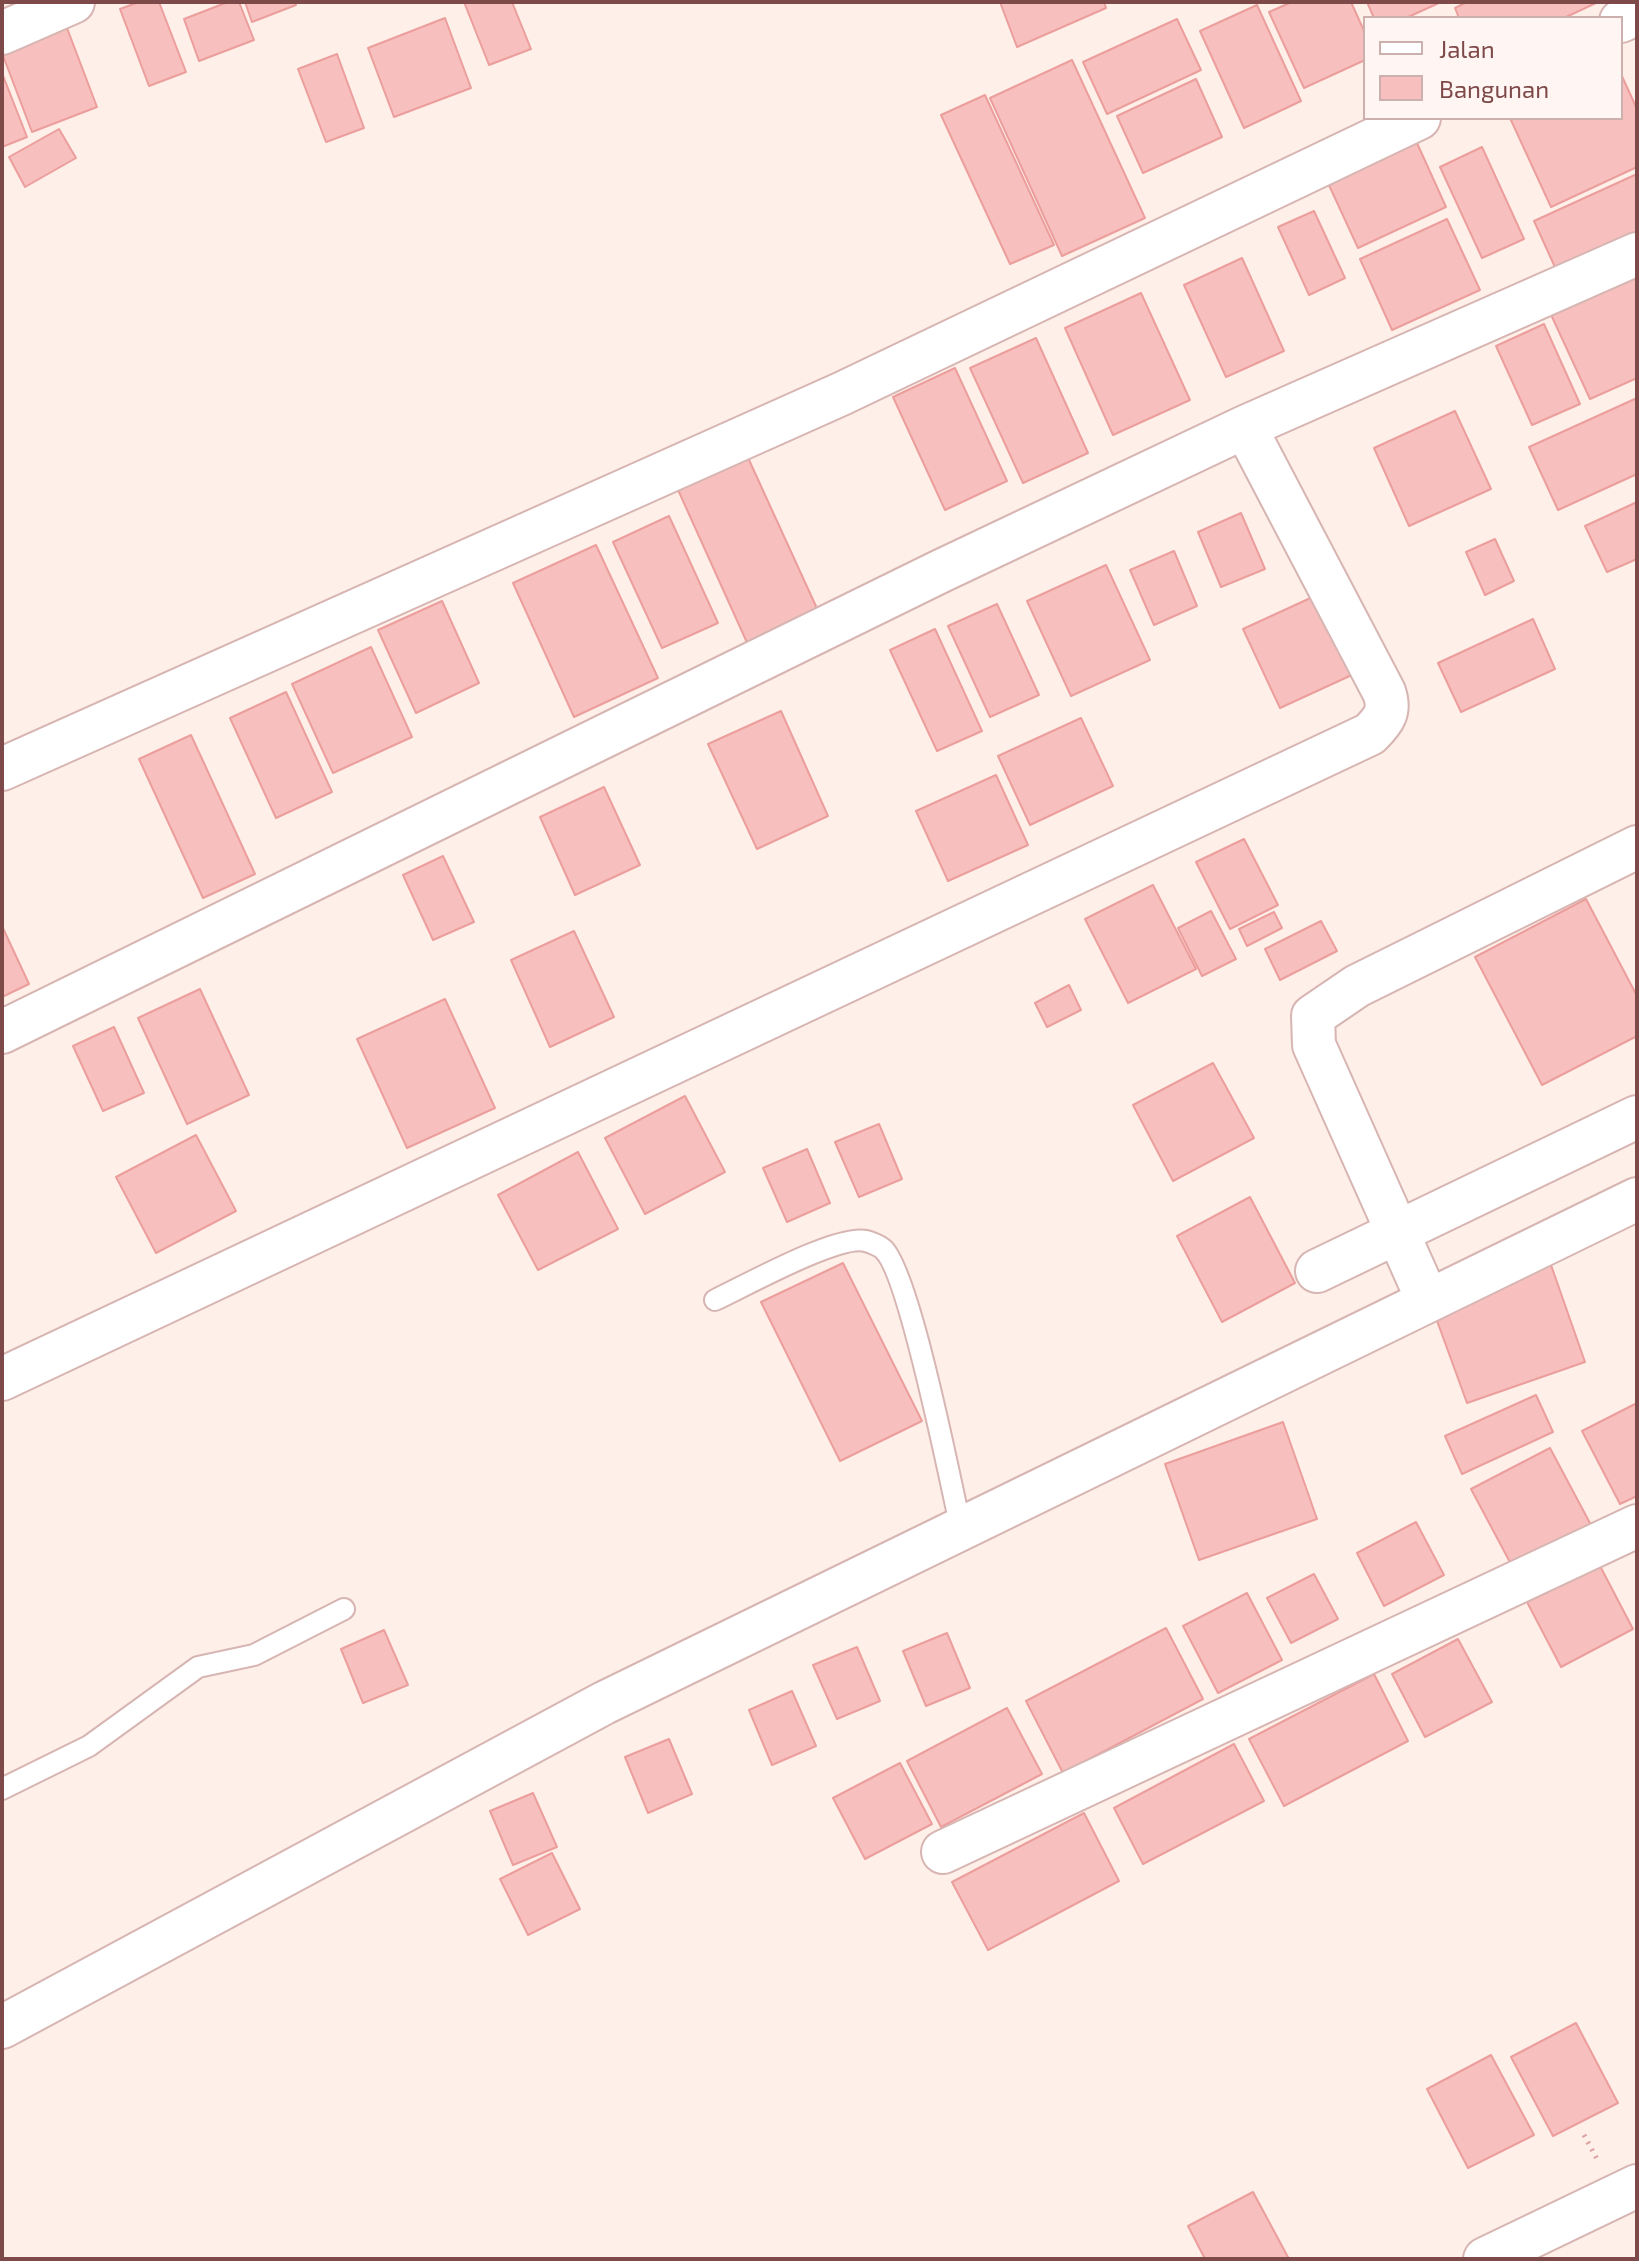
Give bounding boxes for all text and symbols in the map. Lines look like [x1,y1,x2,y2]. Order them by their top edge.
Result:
legend [1363,16,1623,120]
text: Jalan [1439,34,1495,63]
text: Bangunan [1439,74,1549,103]

